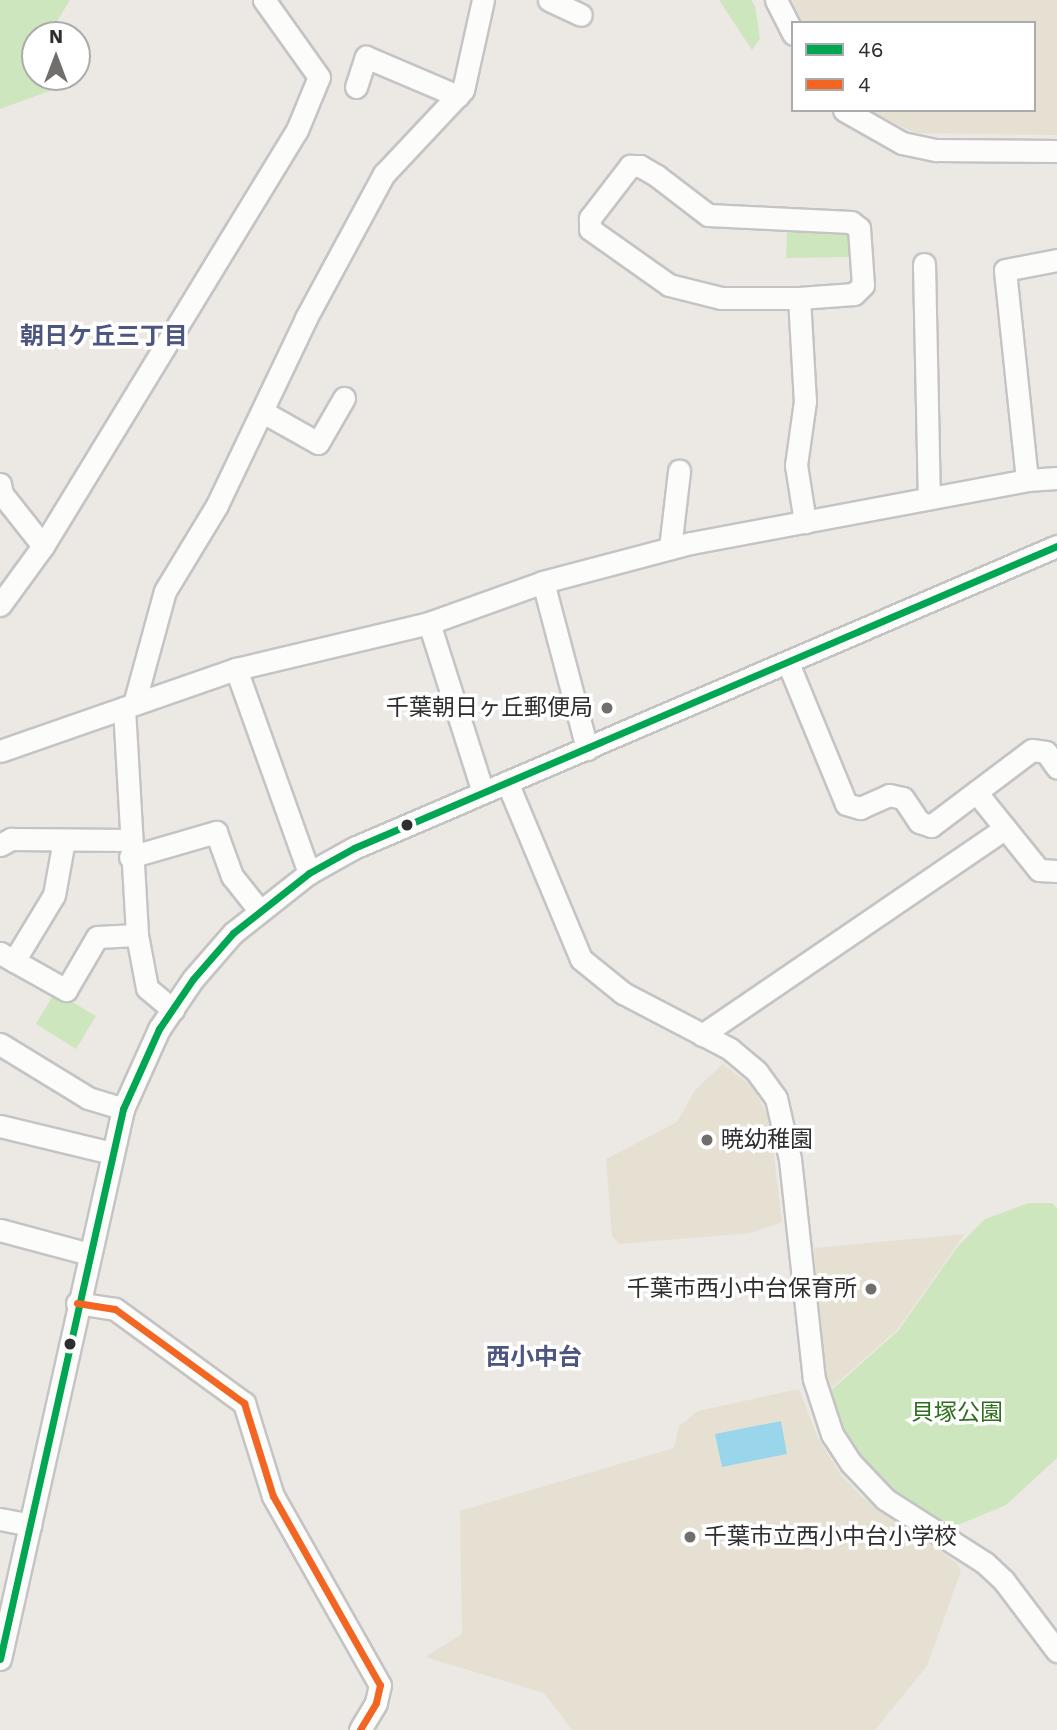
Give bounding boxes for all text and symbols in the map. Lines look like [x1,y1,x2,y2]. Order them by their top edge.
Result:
north arrow [21,21,91,91]
legend [791,21,1036,112]
text: N [49,25,63,48]
text: 46 [858,37,884,62]
text: 4 [858,72,871,97]
district label: 朝日ケ丘三丁目 [20,323,188,351]
place label: 千葉朝日ヶ丘郵便局 [386,694,593,722]
marker: 千葉朝日ヶ丘郵便局 [599,700,615,716]
unlabelled marker [400,818,414,832]
place label: 暁幼稚園 [721,1126,813,1154]
marker: 暁幼稚園 [699,1132,715,1148]
place label: 千葉市西小中台保育所 [627,1275,857,1303]
marker: 千葉市西小中台保育所 [863,1281,879,1297]
unlabelled marker [63,1337,77,1351]
district label: 西小中台 [486,1344,582,1372]
park label: 貝塚公園 [911,1399,1003,1427]
place label: 千葉市立西小中台小学校 [704,1523,957,1551]
marker: 千葉市立西小中台小学校 [682,1529,698,1545]

